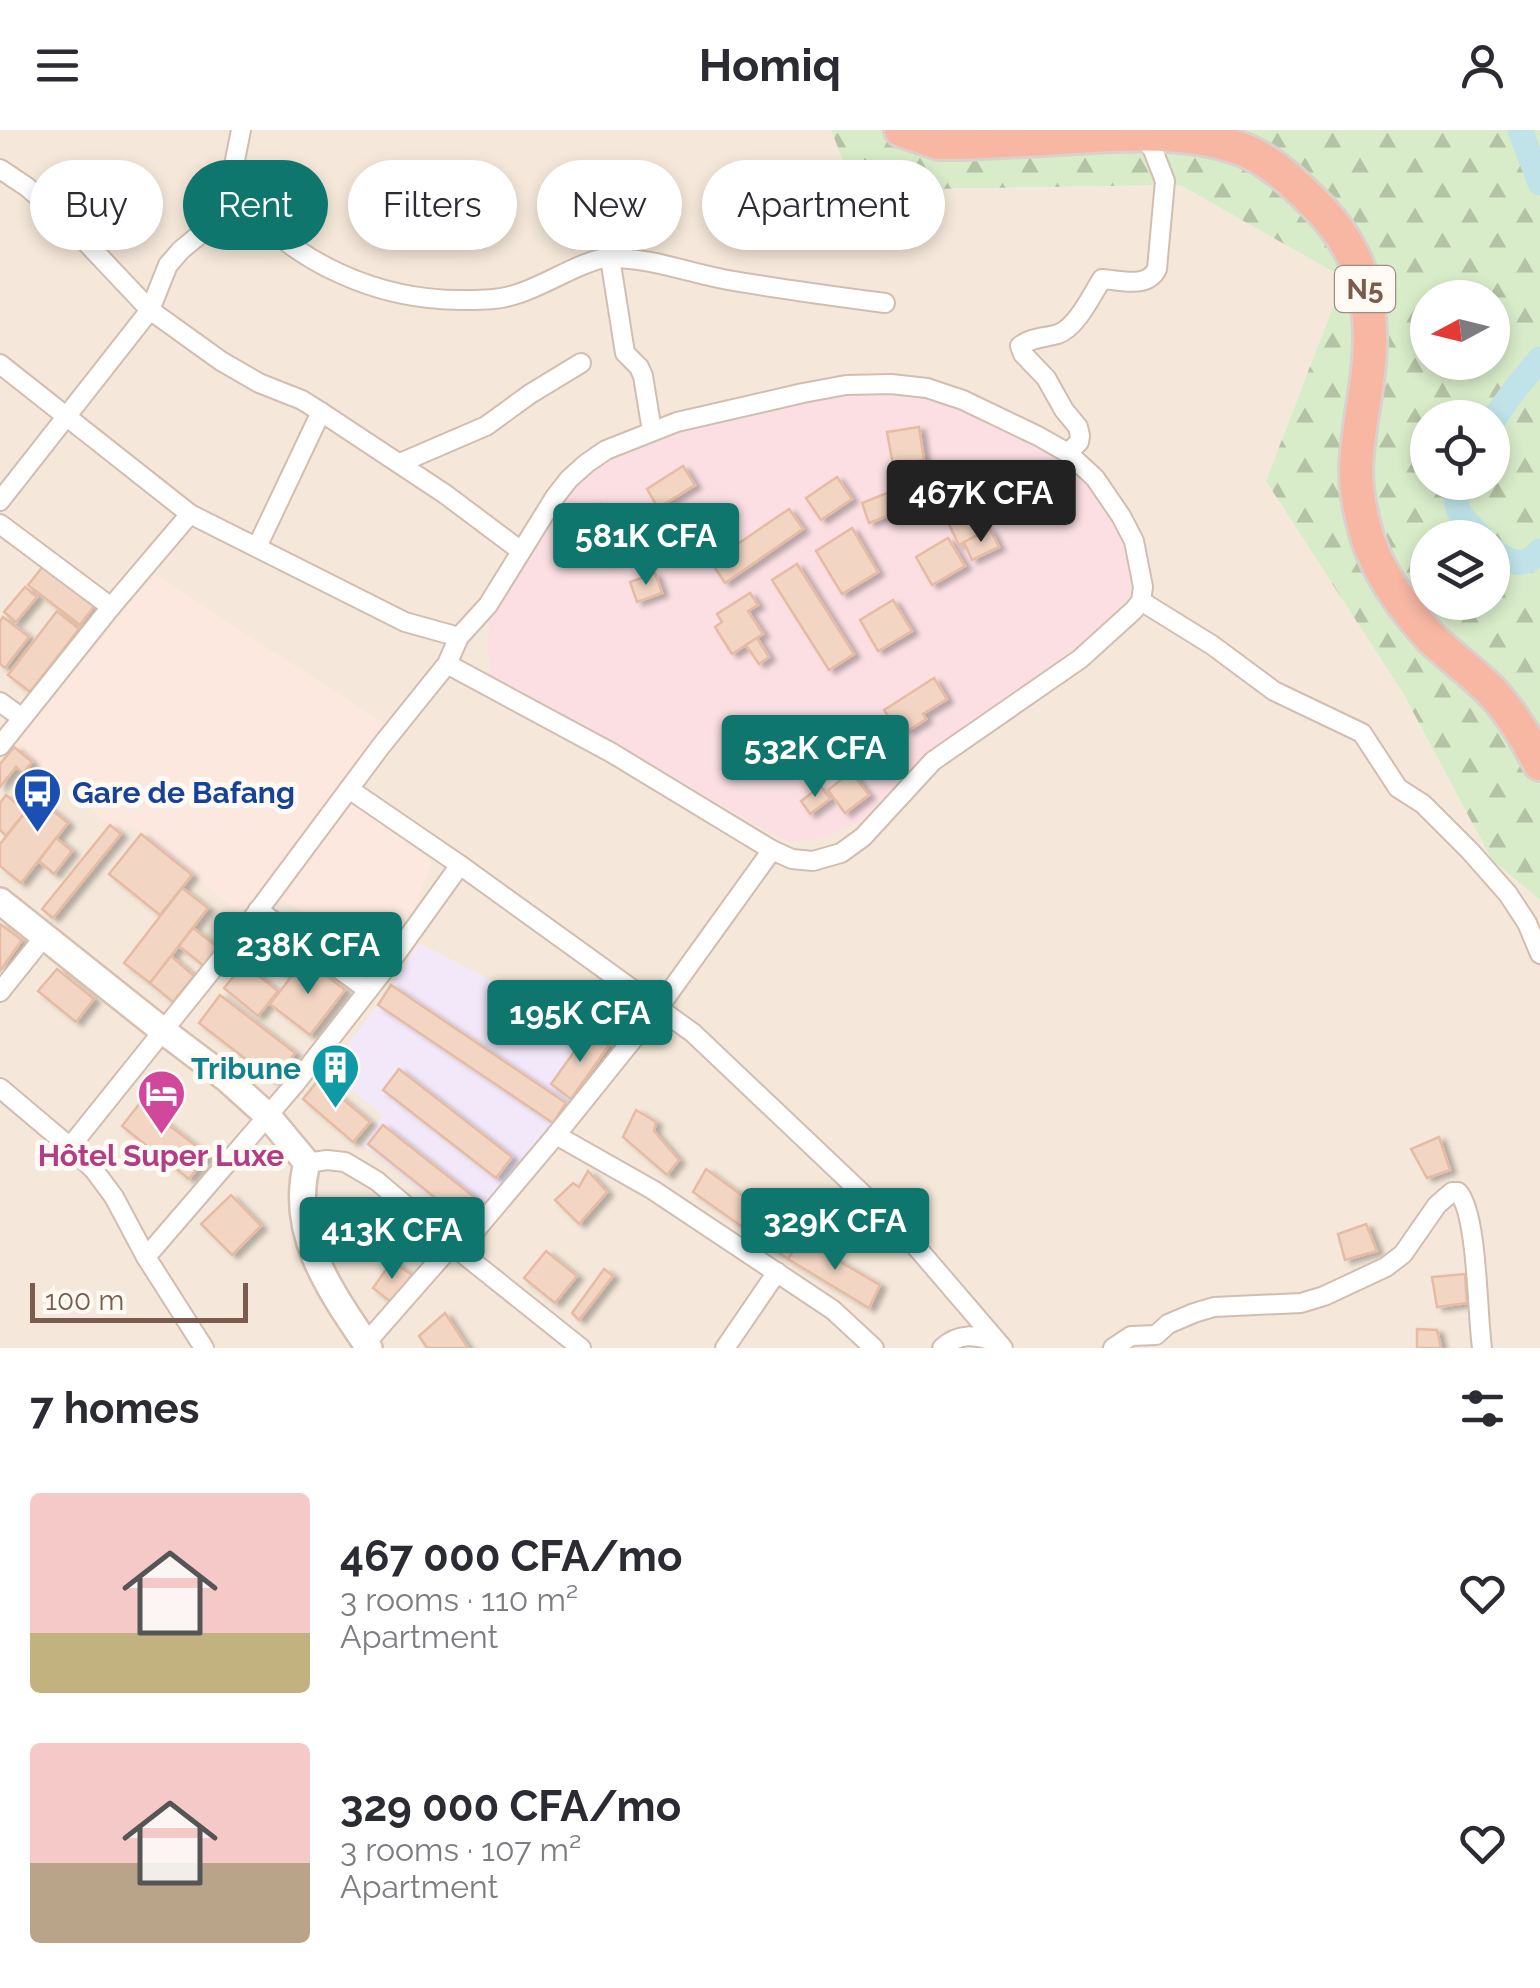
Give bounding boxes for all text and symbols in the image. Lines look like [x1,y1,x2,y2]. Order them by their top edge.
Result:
icon: menu [30,38,85,93]
icon: person [1455,38,1510,93]
text: Homiq [699,39,841,92]
chip: Buy [30,160,163,250]
chip: Rent [183,160,328,250]
chip: Filters [348,160,517,250]
chip: New [537,160,682,250]
chip: Apartment [702,160,945,250]
road number: N5 [1335,266,1395,312]
north arrow [1410,280,1510,380]
map controls [1410,280,1510,620]
button: locate [1410,400,1510,500]
pin: 467K CFA [878,460,1084,545]
text: 467K CFA [909,474,1053,511]
pin: 581K CFA [543,503,749,588]
text: 581K CFA [575,517,717,554]
button: layers [1410,520,1510,620]
pin: 532K CFA [712,715,918,800]
text: 532K CFA [744,729,886,766]
bus stop icon: Gare de Bafang [11,766,63,834]
place label: Gare de Bafang [72,775,295,810]
pin: 238K CFA [205,912,411,997]
text: 238K CFA [236,926,380,963]
pin: 195K CFA [477,980,683,1065]
text: 195K CFA [509,994,651,1031]
building icon: Tribune [310,1042,362,1110]
place label: Tribune [191,1051,301,1086]
hotel icon: Hôtel Super Luxe [135,1068,187,1136]
place label: Hôtel Super Luxe [38,1138,284,1173]
pin: 329K CFA [732,1188,938,1273]
pin: 413K CFA [289,1197,495,1282]
text: 329K CFA [763,1202,907,1239]
text: 413K CFA [322,1211,462,1248]
scale bar [30,1278,248,1322]
text: 100 m [45,1284,124,1317]
icon: filters [1455,1381,1510,1436]
text: 7 homes [30,1384,199,1433]
text: 467 000 CFA/mo [340,1532,682,1581]
icon: home [110,1533,230,1653]
icon: heart [1455,1566,1510,1621]
text: 3 rooms · 110 m² [340,1581,578,1618]
text: Apartment [340,1618,498,1655]
text: 329 000 CFA/mo [340,1782,681,1831]
icon: home [110,1783,230,1903]
icon: heart [1455,1816,1510,1871]
text: 3 rooms · 107 m² [340,1831,581,1868]
text: Apartment [340,1868,498,1905]

